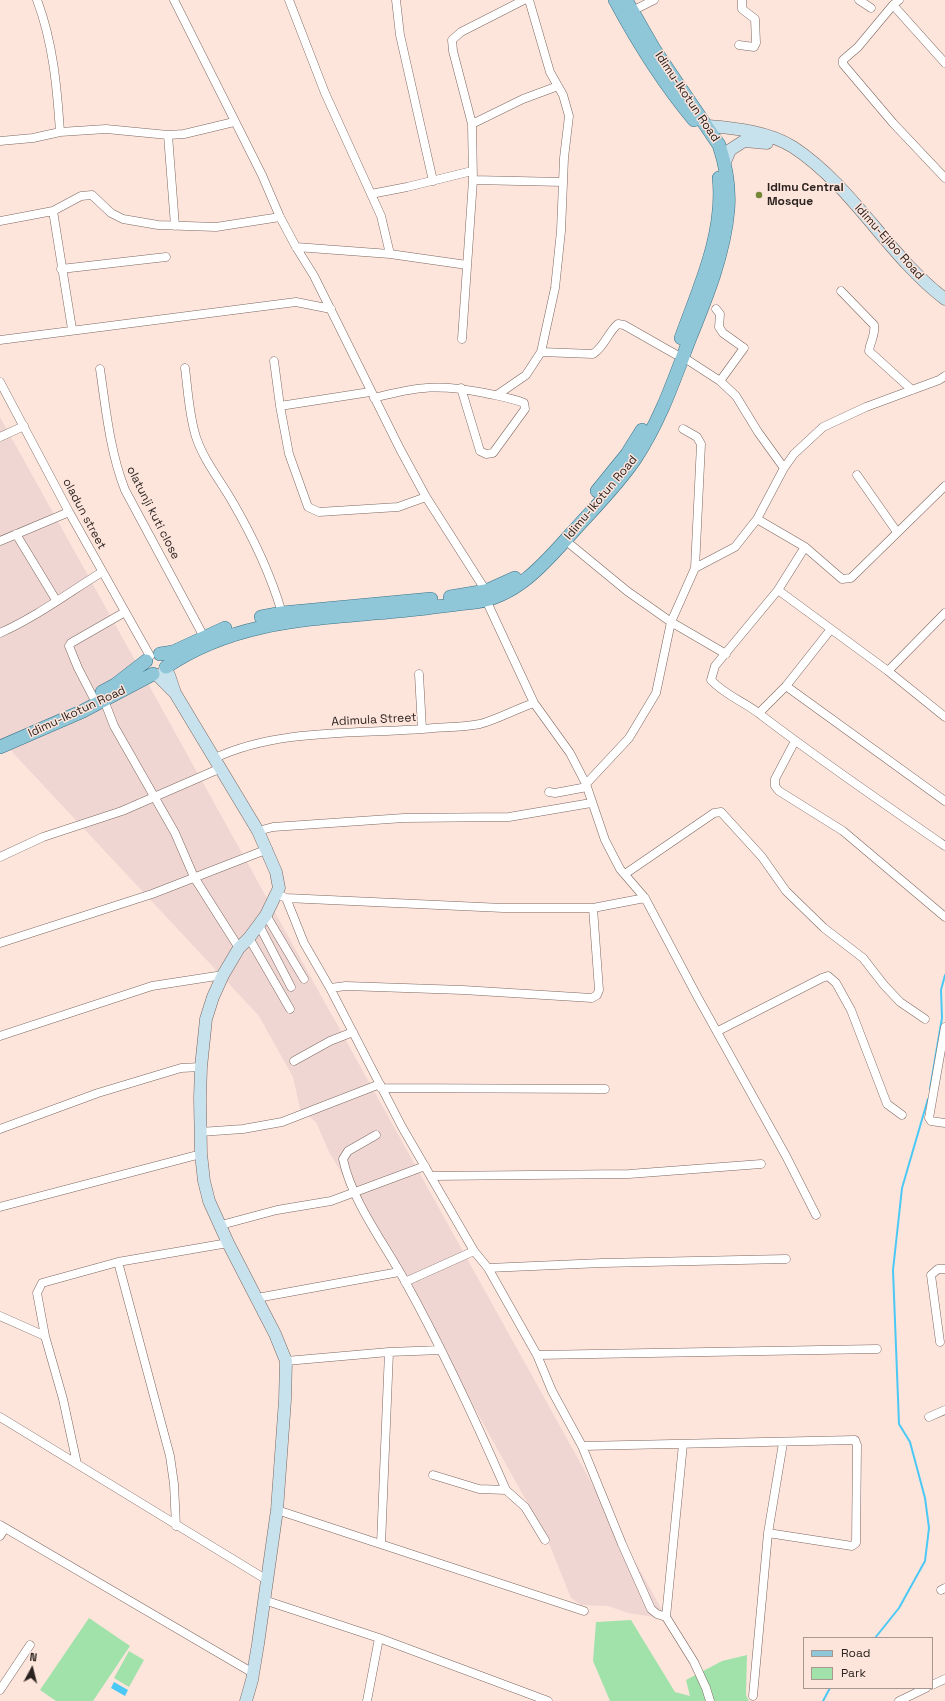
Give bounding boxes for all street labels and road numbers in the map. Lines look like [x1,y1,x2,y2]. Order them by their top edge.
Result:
street label: Idimu-Ikotun Road [651,49,723,145]
street label: Idimu-Ejibo Road [851,201,927,283]
street label: Idimu-Ikotun Road [562,453,640,543]
street label: olatunji kuti close [123,464,183,562]
street label: oladun street [59,476,109,552]
street label: Idimu-Ikotun Road [26,683,128,741]
street label: Adimula Street [331,711,417,729]

